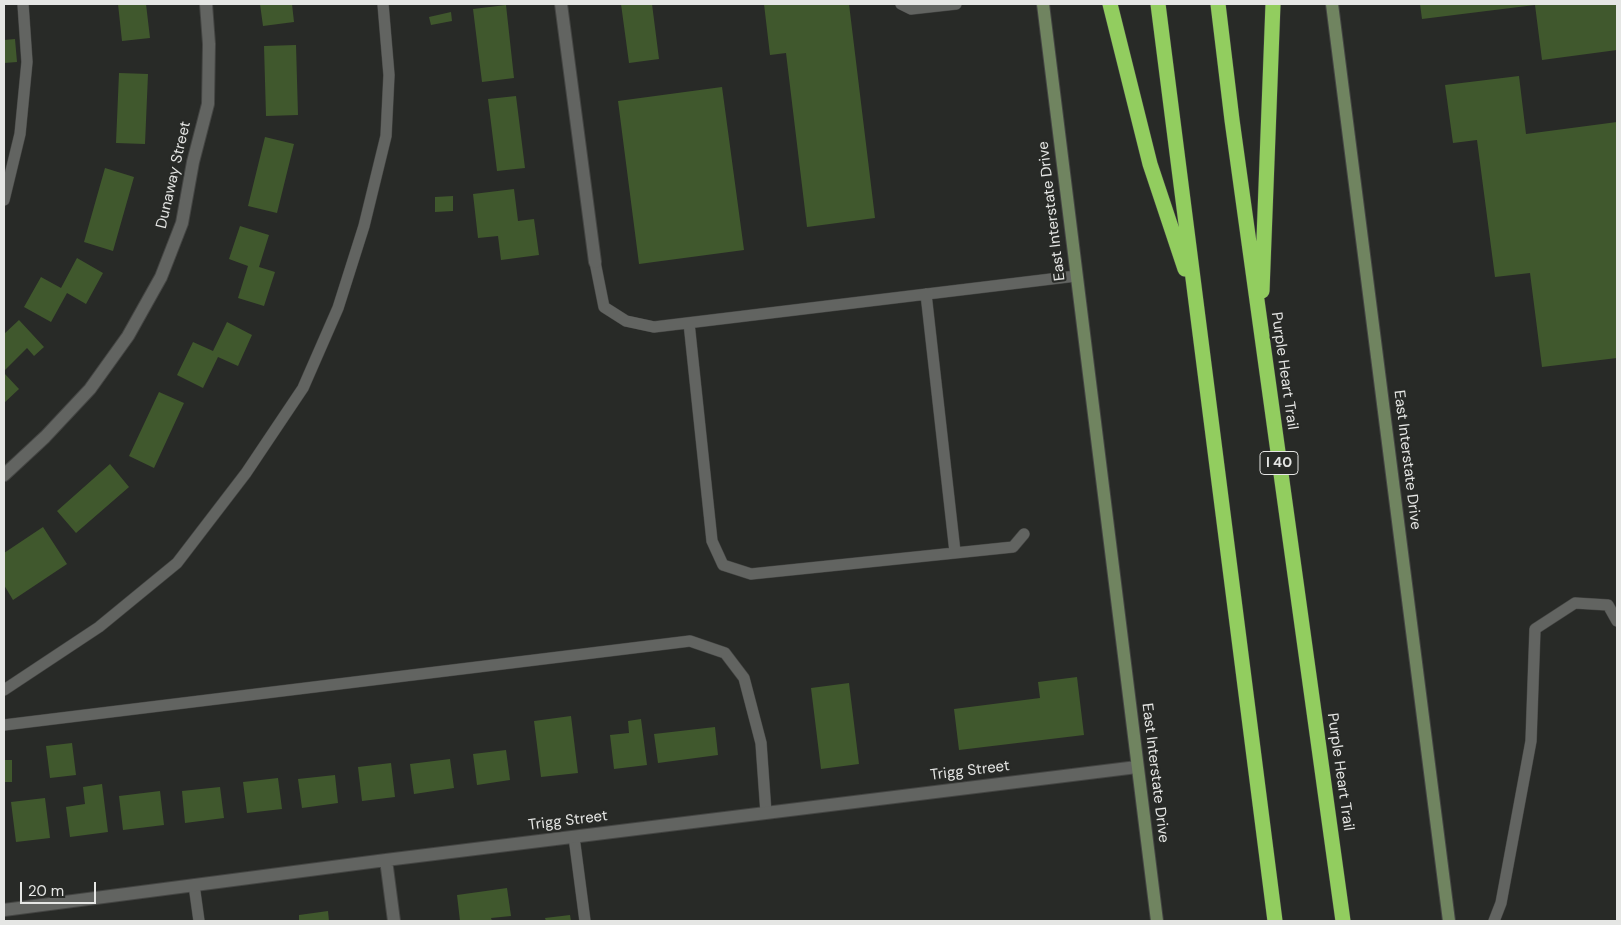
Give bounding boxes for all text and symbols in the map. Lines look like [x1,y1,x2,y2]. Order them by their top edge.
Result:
street label: Dunaway Street [153,120,195,230]
street label: East Interstate Drive [1035,140,1069,282]
street label: Purple Heart Trail [1267,311,1301,431]
street label: East Interstate Drive [1390,389,1424,531]
road number: I 40 [1260,452,1298,474]
street label: East Interstate Drive [1138,702,1172,844]
street label: Purple Heart Trail [1323,712,1357,832]
street label: Trigg Street [929,757,1011,785]
street label: Trigg Street [527,807,609,835]
scale bar [22,872,99,904]
text: 20 m [28,881,64,901]

